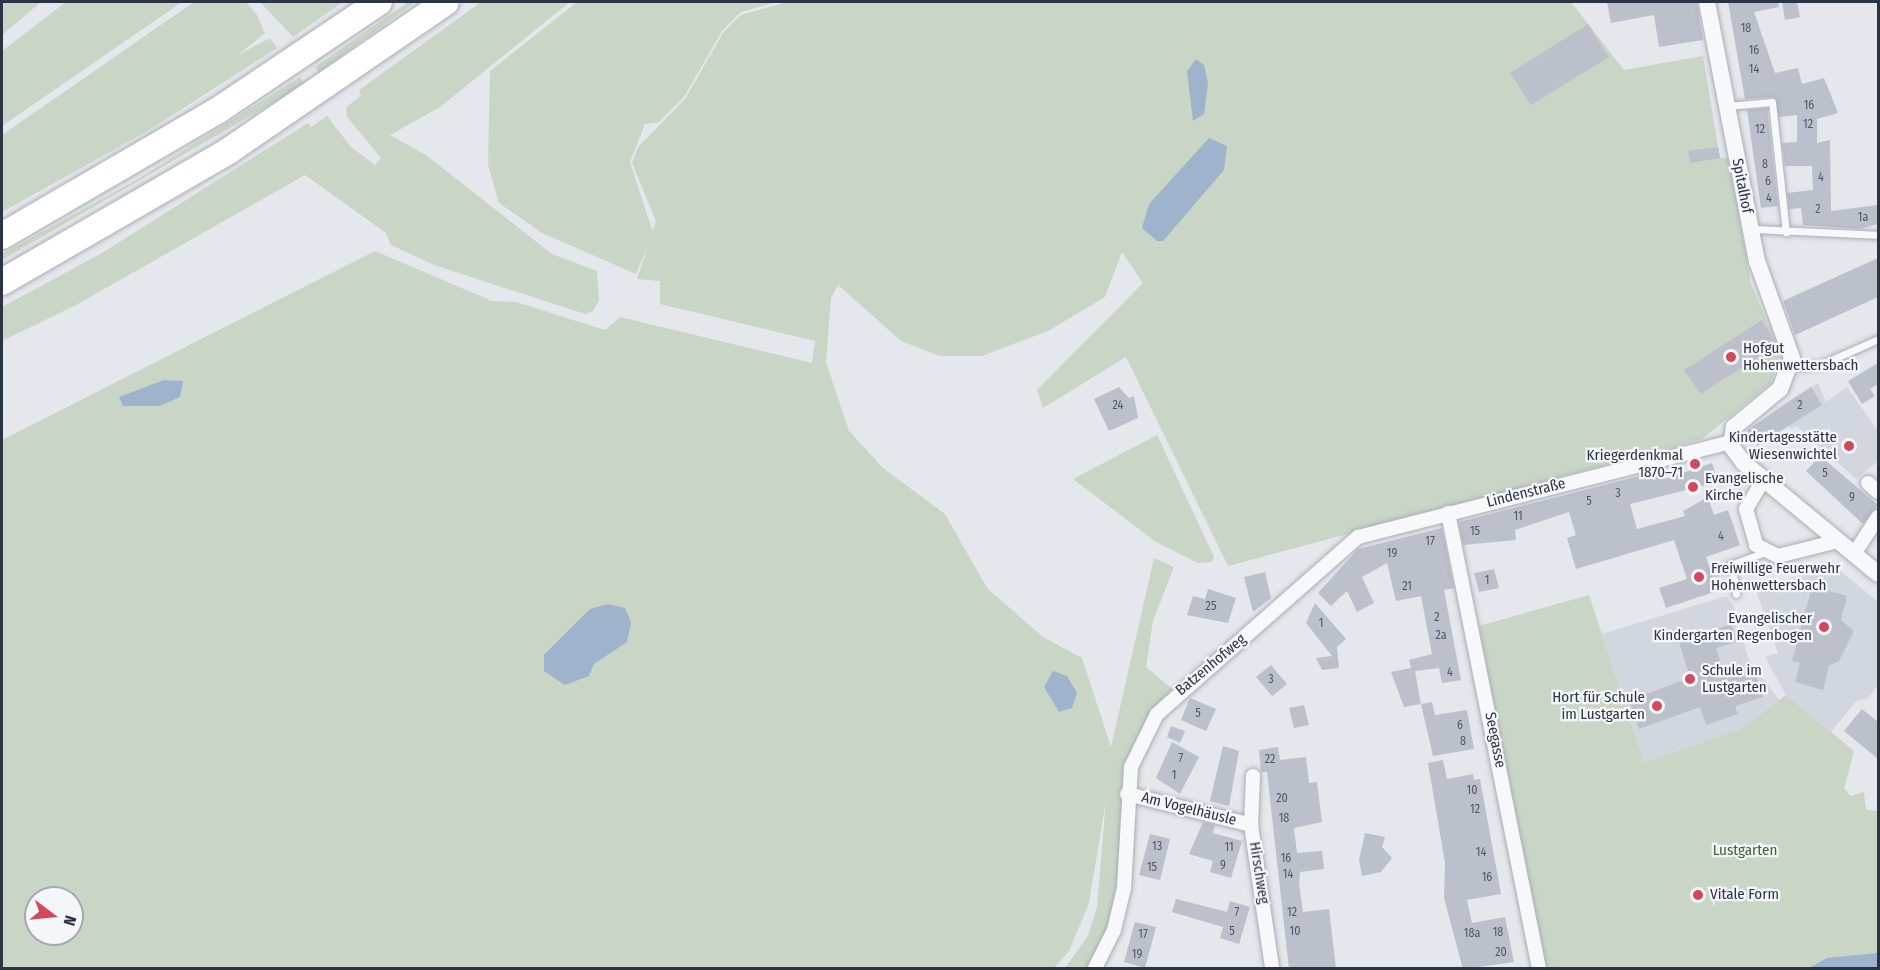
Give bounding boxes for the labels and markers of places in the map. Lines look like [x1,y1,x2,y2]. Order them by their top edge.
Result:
place label: Hofgut Hohenwettersbach [1743,339,1858,374]
marker: Hofgut Hohenwettersbach [1724,350,1738,364]
place label: Kindertagesstätte Wiesenwichtel [1729,428,1837,463]
marker: Kindertagesstätte Wiesenwichtel [1842,439,1856,453]
place label: Kriegerdenkmal 1870–71 [1587,446,1683,481]
marker: Kriegerdenkmal 1870–71 [1688,457,1702,471]
place label: Evangelische Kirche [1705,469,1784,504]
marker: Evangelische Kirche [1686,480,1700,494]
place label: Freiwillige Feuerwehr Hohenwettersbach [1711,559,1840,594]
marker: Freiwillige Feuerwehr Hohenwettersbach [1692,570,1706,584]
place label: Evangelischer Kindergarten Regenbogen [1654,609,1812,644]
marker: Evangelischer Kindergarten Regenbogen [1817,620,1831,634]
place label: Schule im Lustgarten [1702,661,1767,696]
marker: Schule im Lustgarten [1683,672,1697,686]
place label: Hort für Schule im Lustgarten [1552,688,1645,723]
marker: Hort für Schule im Lustgarten [1650,699,1664,713]
place label: Vitale Form [1710,886,1779,904]
marker: Vitale Form [1691,888,1705,902]

